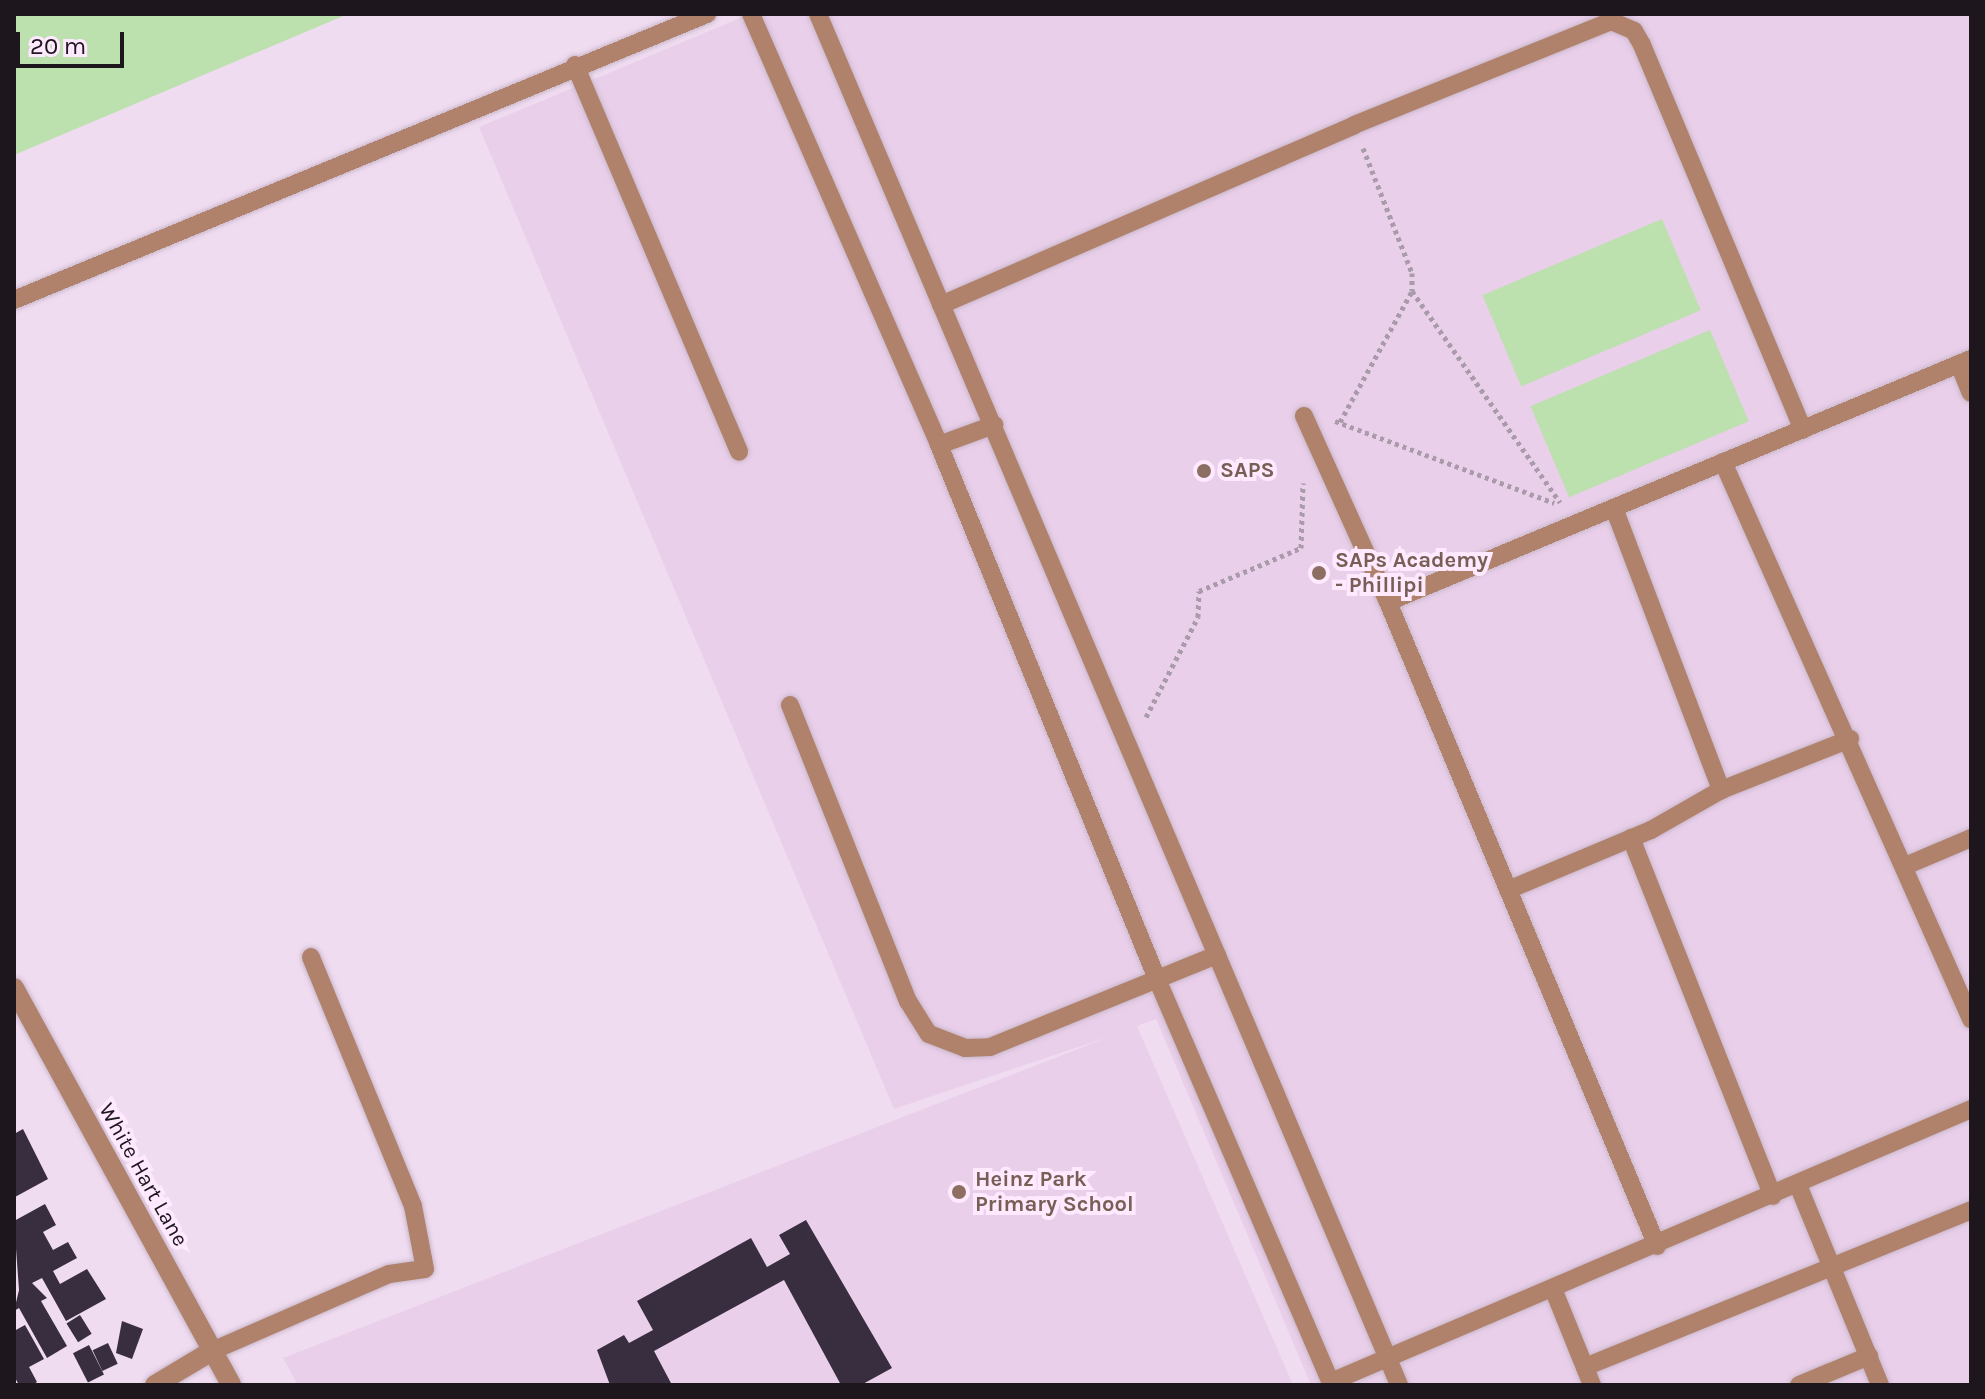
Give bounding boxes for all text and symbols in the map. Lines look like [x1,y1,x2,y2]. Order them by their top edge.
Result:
scale bar [20,16,128,66]
text: 20 m [30,32,86,60]
place label: SAPS [1220,458,1275,484]
marker: SAPS [1195,462,1213,480]
place label: SAPs Academy - Phillipi [1335,547,1488,598]
marker: SAPs Academy - Phillipi [1310,564,1328,582]
street label: White Hart Lane [93,1099,193,1251]
place label: Heinz Park Primary School [975,1166,1134,1218]
marker: Heinz Park Primary School [950,1183,968,1201]

